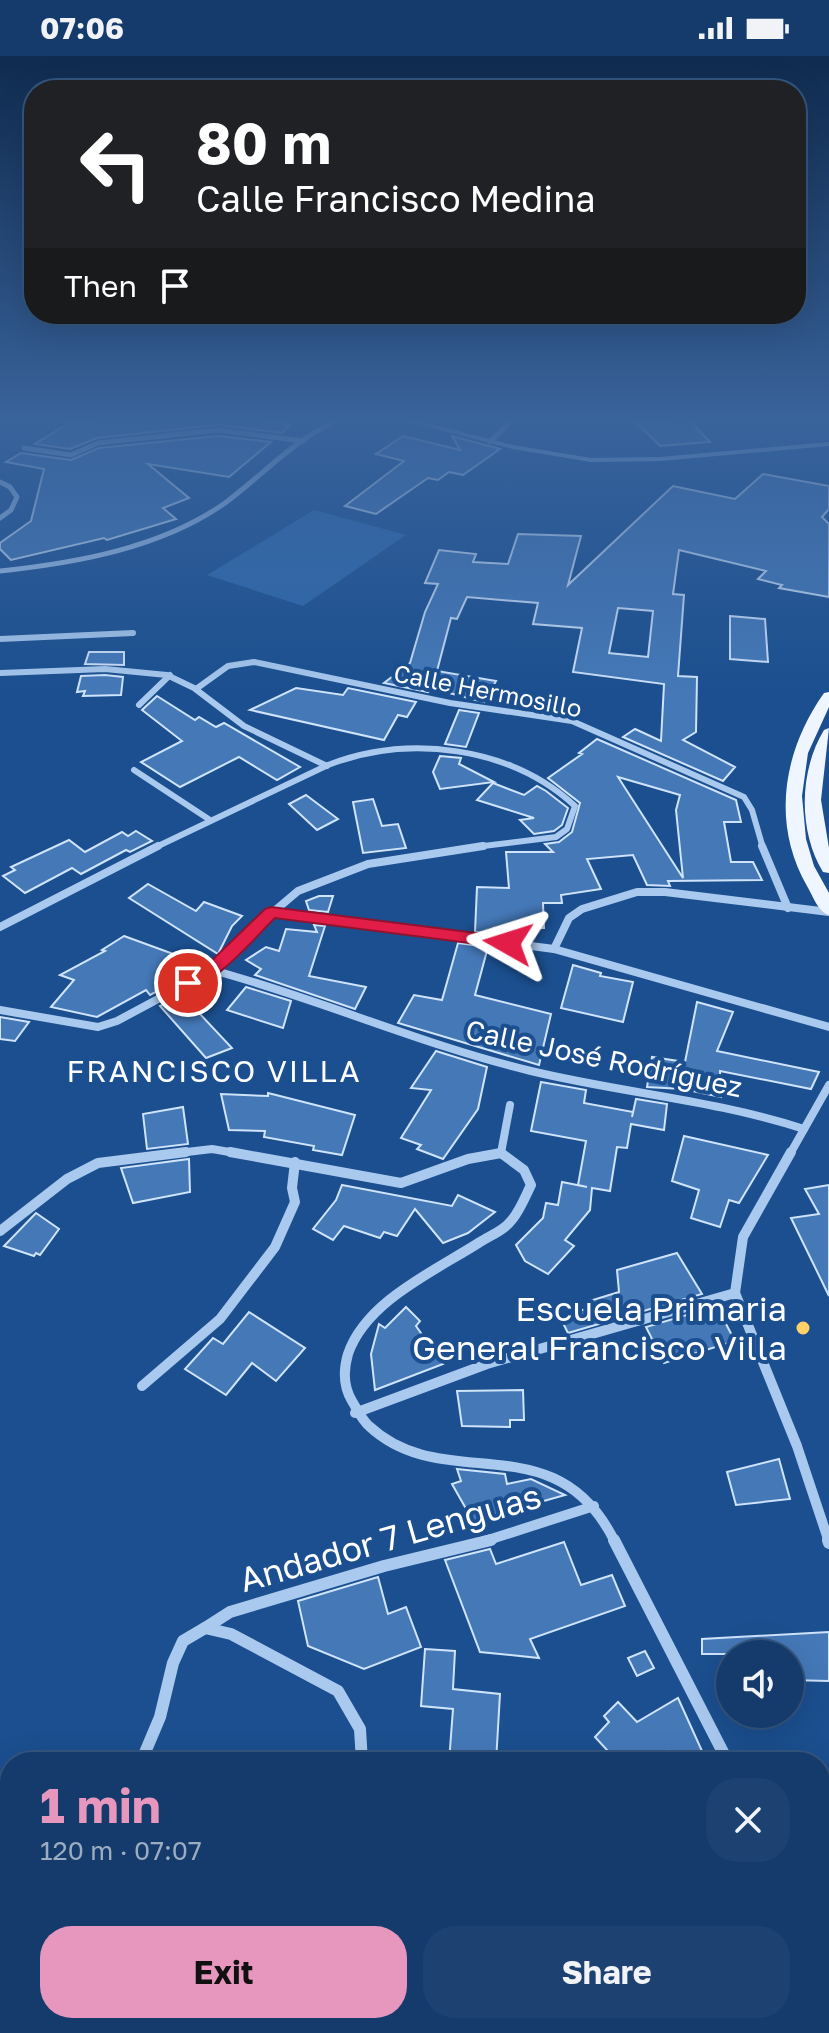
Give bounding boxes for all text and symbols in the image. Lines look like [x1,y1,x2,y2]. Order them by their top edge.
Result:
text: 07:06 [40,10,124,46]
text: 80 m [196,109,331,176]
icon: left [64,112,168,216]
text: Calle Francisco Medina [196,177,596,220]
icon: arrive [153,264,197,308]
text: Then [64,268,137,304]
street label: Calle Hermosillo [392,658,584,722]
position arrow [466,901,550,985]
pin [154,949,222,1017]
icon: arrive [166,961,210,1005]
street label: Calle José Rodríguez [463,1013,745,1103]
district label: FRANCISCO VILLA [67,1053,362,1089]
place label: Escuela Primaria General Francisco Villa [412,1288,787,1367]
marker: Escuela Primaria General Francisco Villa [794,1319,812,1337]
street label: Andador 7 Lenguas [235,1475,545,1599]
map controls [716,1640,804,1728]
button: sound [716,1640,804,1728]
text: 1 min [40,1776,161,1834]
button: close [706,1778,790,1862]
text: 120 m · 07:07 [40,1835,202,1866]
button: Exit [40,1926,407,2018]
button: Share [423,1926,790,2018]

